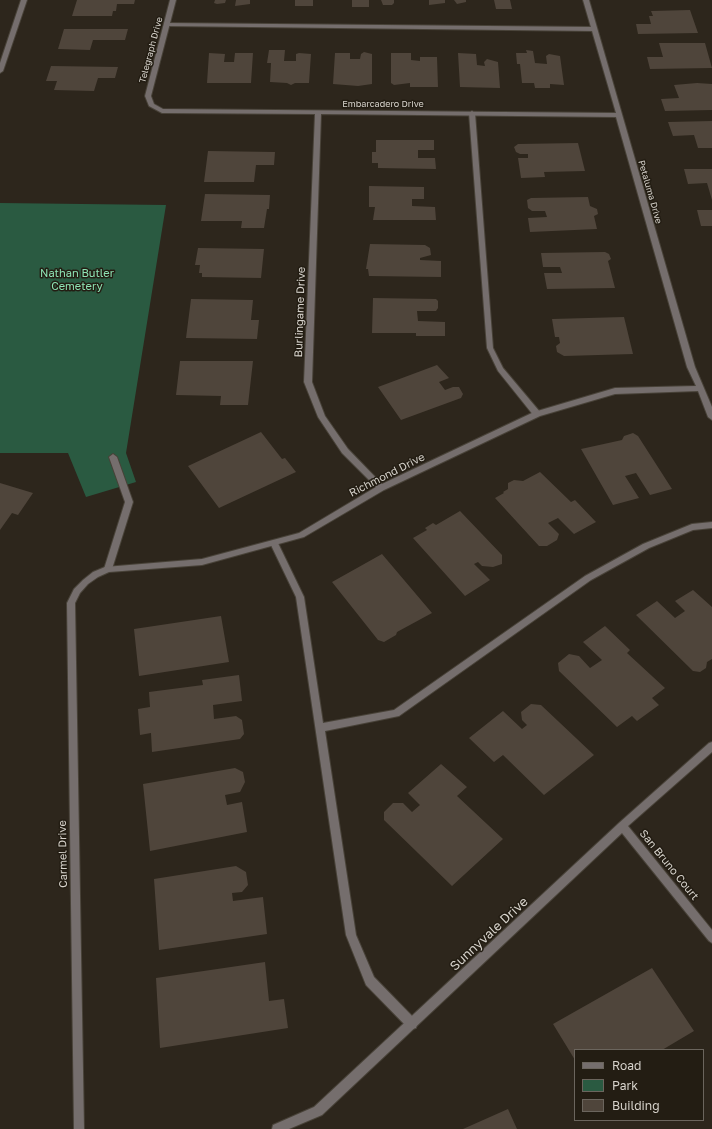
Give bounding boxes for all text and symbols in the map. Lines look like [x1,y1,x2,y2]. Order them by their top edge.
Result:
street label: Telegraph Drive [137,16,165,84]
street label: Embarcadero Drive [342,99,424,109]
street label: Petaluma Drive [636,159,664,225]
street label: Burlingame Drive [292,266,308,358]
park label: Nathan Butler Cemetery [40,267,114,293]
street label: Richmond Drive [347,450,427,500]
street label: Carmel Drive [56,820,70,888]
street label: San Bruno Court [637,827,701,903]
street label: Sunnyvale Drive [447,894,531,974]
legend [574,1049,704,1121]
text: Road [612,1058,641,1073]
text: Park [612,1078,638,1093]
text: Building [612,1098,660,1113]

